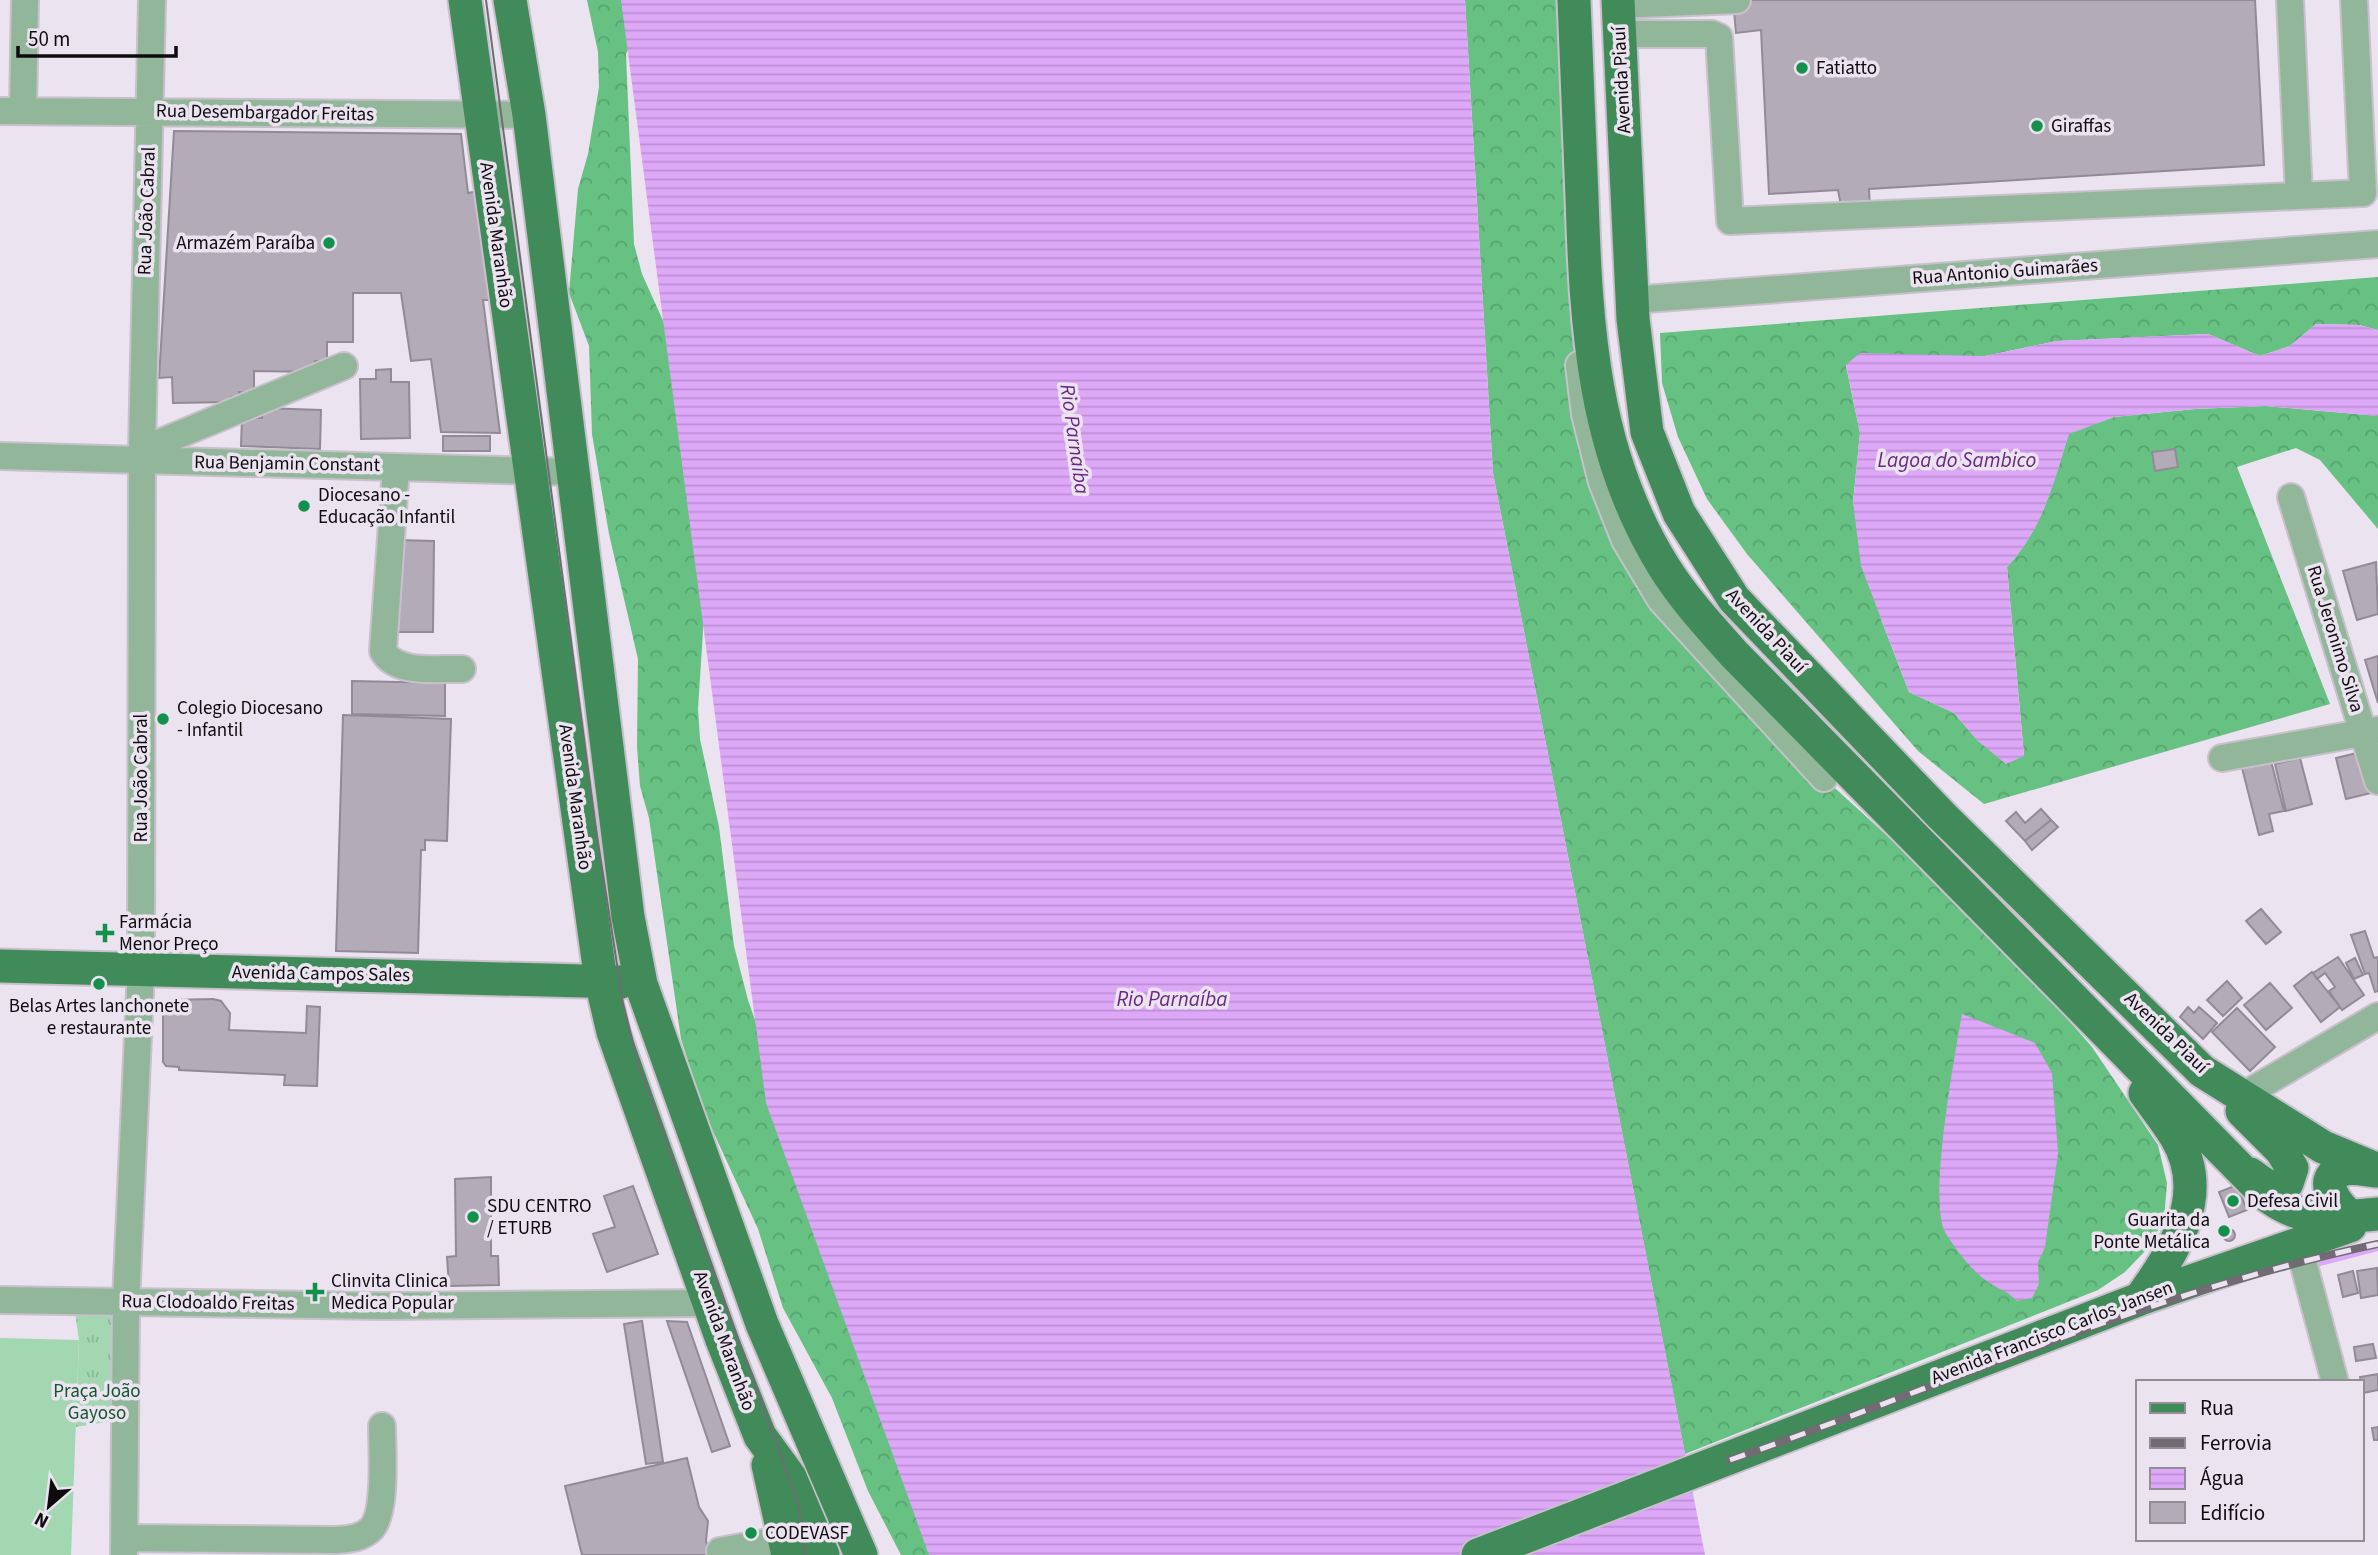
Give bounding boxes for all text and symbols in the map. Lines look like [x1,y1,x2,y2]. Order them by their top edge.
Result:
scale bar [18,14,175,58]
text: 50 m [28,24,70,54]
street label: Avenida Piauí [1606,24,1638,134]
place label: Fatiatto [1816,55,1877,82]
marker: Fatiatto [1794,60,1810,76]
street label: Rua Desembargador Freitas [156,98,374,128]
place label: Giraffas [2051,113,2111,140]
marker: Giraffas [2029,118,2045,134]
street label: Rua João Cabral [131,146,163,276]
street label: Avenida Maranhão [472,160,520,310]
place label: Armazém Paraíba [176,230,315,257]
marker: Armazém Paraíba [321,235,337,251]
street label: Rua Antonio Guimarães [1911,252,2099,292]
water label: Rio Parnaíba [1052,382,1098,496]
water label: Lagoa do Sambico [1878,445,2036,475]
street label: Rua Benjamin Constant [194,449,381,479]
place label: Diocesano - Educação Infantil [318,482,456,531]
marker: Diocesano - Educação Infantil [296,498,312,514]
street label: Rua Jeronimo Silva [2300,562,2370,716]
street label: Avenida Piauí [1719,583,1813,680]
place label: Colegio Diocesano - Infantil [177,695,323,744]
marker: Colegio Diocesano - Infantil [155,711,171,727]
street label: Rua João Cabral [128,713,155,842]
street label: Avenida Maranhão [551,722,599,872]
place label: Farmácia Menor Preço [119,909,218,958]
marker: Farmácia Menor Preço [97,925,113,941]
street label: Avenida Campos Sales [232,959,410,989]
marker: Belas Artes lanchonete e restaurante [91,976,107,992]
water label: Rio Parnaíba [1116,984,1228,1014]
street label: Avenida Piauí [2118,986,2215,1081]
place label: Belas Artes lanchonete e restaurante [9,993,189,1042]
place label: Defesa Civil [2247,1188,2338,1215]
place label: SDU CENTRO / ETURB [487,1193,592,1242]
marker: Defesa Civil [2225,1193,2241,1209]
place label: Guarita da Ponte Metálica [2093,1207,2210,1256]
marker: SDU CENTRO / ETURB [465,1209,481,1225]
marker: Guarita da Ponte Metálica [2216,1223,2232,1239]
street label: Avenida Maranhão [686,1267,762,1415]
place label: Clinvita Clinica Medica Popular [331,1268,454,1317]
street label: Avenida Francisco Carlos Jansen [1927,1274,2177,1392]
marker: Clinvita Clinica Medica Popular [305,1282,325,1302]
street label: Rua Clodoaldo Freitas [121,1288,295,1318]
park label: Praça João Gayoso [53,1378,141,1427]
legend [2136,1380,2364,1541]
text: Rua [2200,1393,2234,1423]
text: Ferrovia [2200,1428,2272,1458]
text: Água [2200,1463,2244,1493]
north arrow [14,1471,84,1541]
text: Edifício [2200,1498,2265,1528]
text: N [30,1505,54,1535]
place label: CODEVASF [765,1520,849,1547]
marker: CODEVASF [743,1525,759,1541]

